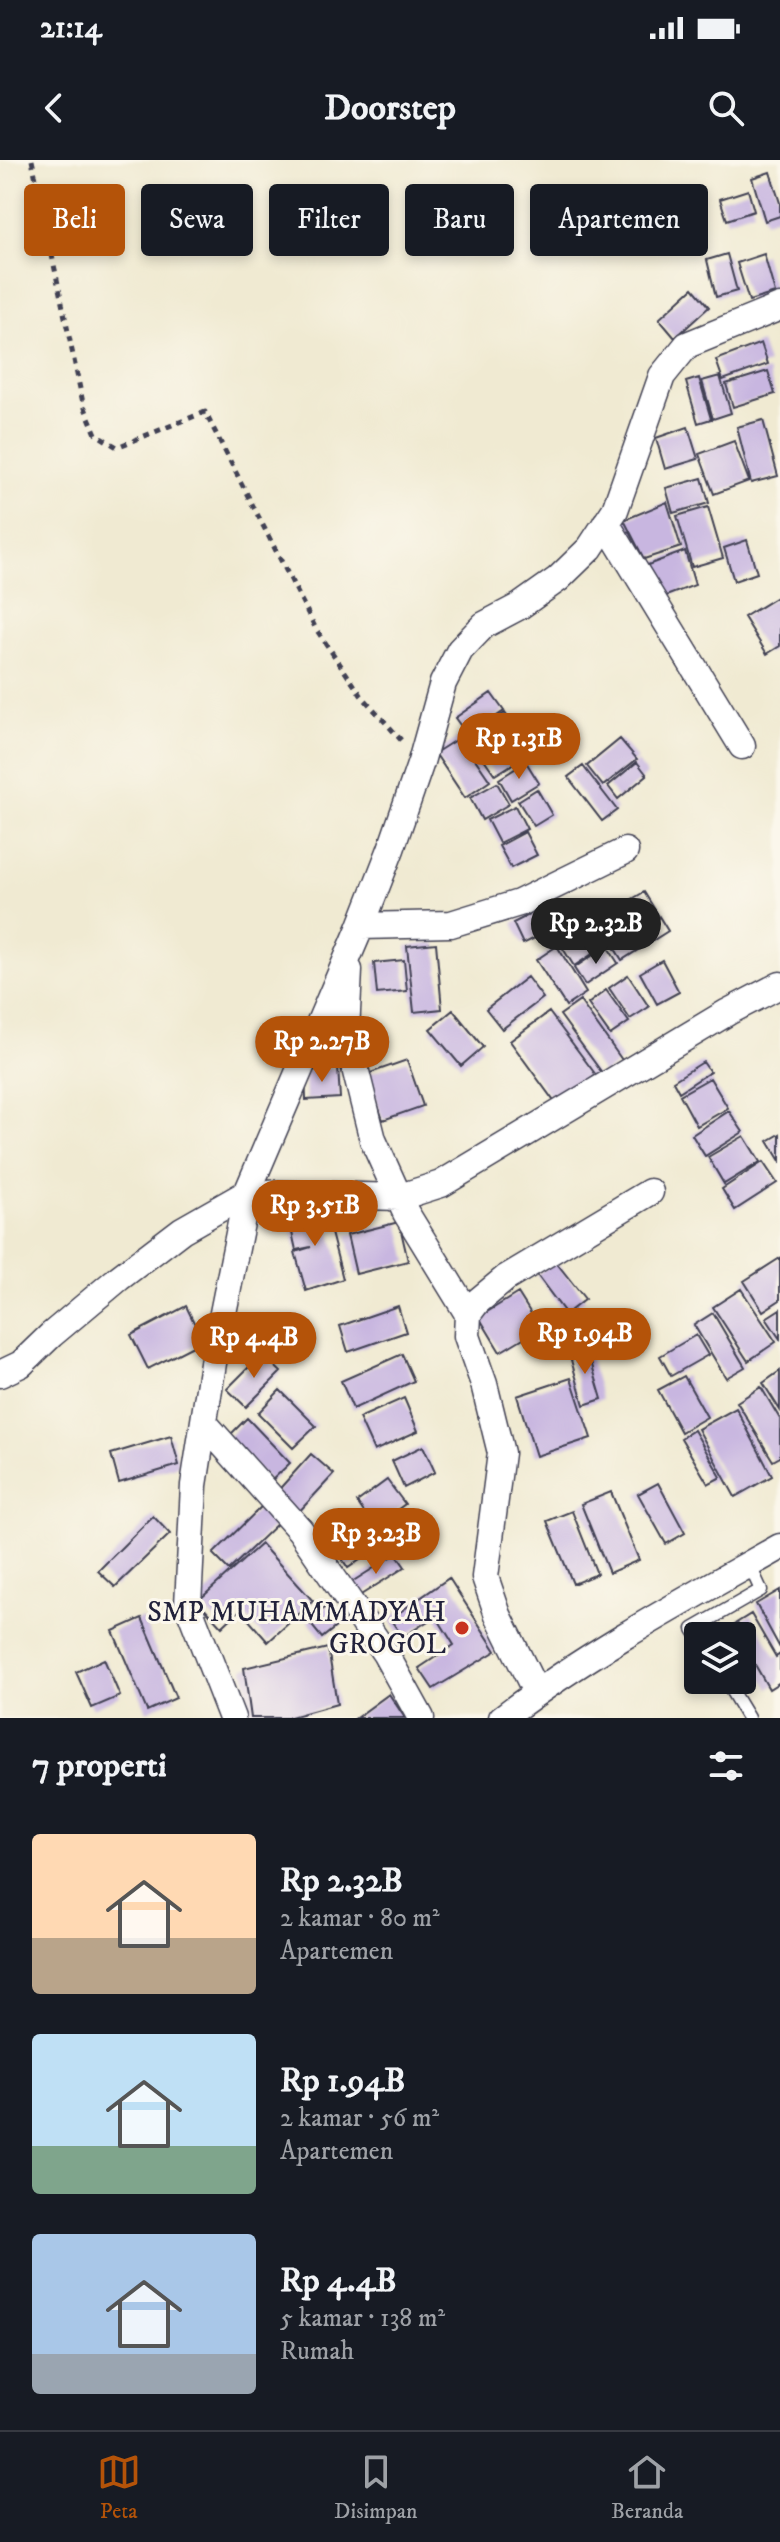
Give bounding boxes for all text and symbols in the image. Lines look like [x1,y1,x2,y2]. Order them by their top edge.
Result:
text: 21:14 [40,10,102,47]
icon: back [32,86,76,130]
text: Doorstep [324,86,456,131]
icon: search [704,86,748,130]
chip: Beli [24,184,125,256]
chip: Sewa [141,184,253,256]
chip: Filter [269,184,389,256]
chip: Baru [405,184,514,256]
chip: Apartemen [530,184,708,256]
pin: Rp 1.31B [436,713,602,781]
text: Rp 1.31B [475,722,563,755]
pin: Rp 2.32B [513,898,679,966]
text: Rp 2.32B [549,907,643,940]
pin: Rp 2.27B [239,1016,405,1084]
text: Rp 2.27B [273,1025,371,1058]
pin: Rp 3.51B [232,1180,398,1248]
text: Rp 3.51B [270,1189,360,1222]
pin: Rp 1.94B [502,1308,668,1376]
pin: Rp 4.4B [180,1312,328,1380]
text: Rp 1.94B [537,1317,633,1350]
text: Rp 4.4B [209,1321,299,1354]
pin: Rp 3.23B [293,1508,459,1576]
text: Rp 3.23B [331,1517,421,1550]
place label: SMP MUHAMMADYAH GROGOL [147,1595,446,1662]
marker: SMP MUHAMMADYAH GROGOL [453,1619,471,1637]
map controls [684,1622,756,1694]
button: layers [684,1622,756,1694]
icon: filters [704,1744,748,1788]
text: 7 properti [32,1745,167,1787]
text: Rp 2.32B [280,1860,403,1902]
icon: home [96,1866,192,1962]
text: 2 kamar · 80 m² [280,1902,440,1935]
text: Apartemen [280,1935,393,1968]
text: Rp 1.94B [280,2060,406,2102]
icon: home [96,2066,192,2162]
text: 2 kamar · 56 m² [280,2102,439,2135]
text: Apartemen [280,2135,393,2168]
text: Rp 4.4B [280,2260,397,2302]
icon: home [96,2266,192,2362]
text: 5 kamar · 138 m² [280,2302,445,2335]
text: Rumah [280,2335,354,2368]
tab: Peta [97,2450,141,2525]
tab: Disimpan [334,2450,418,2525]
tab: Beranda [611,2450,683,2525]

